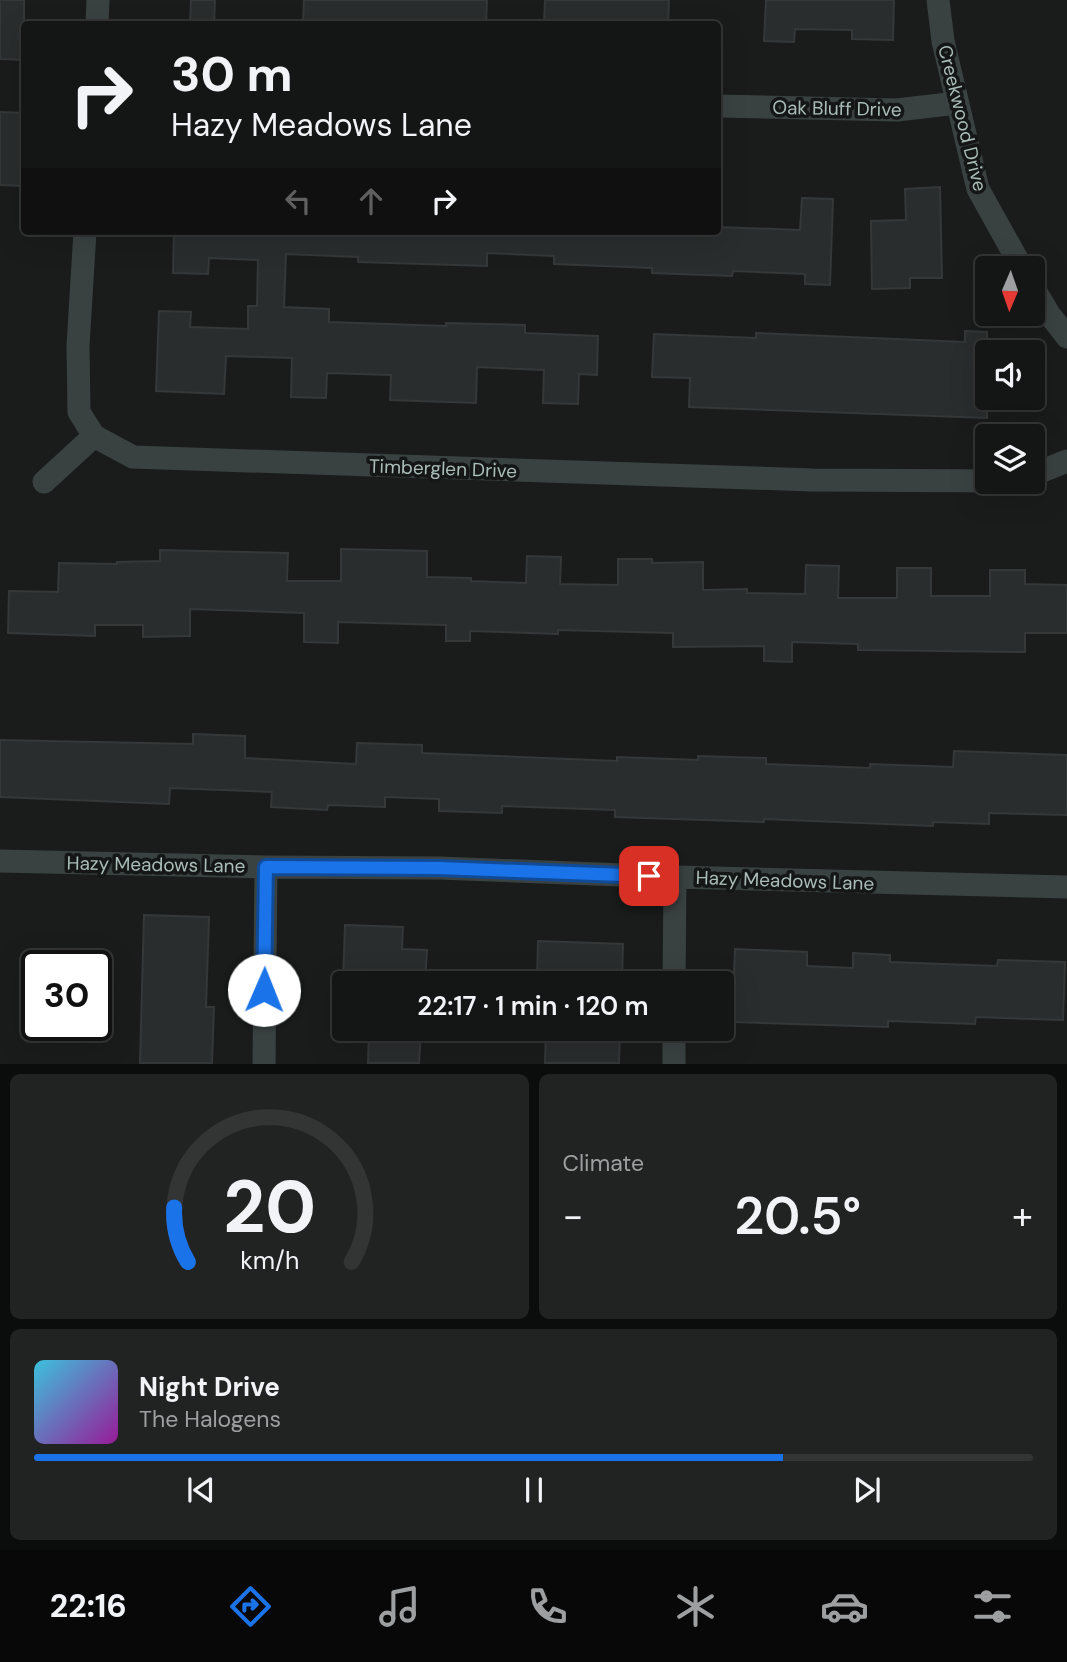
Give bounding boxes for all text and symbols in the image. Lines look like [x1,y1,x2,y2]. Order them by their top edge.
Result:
text: 30 m [171,42,293,106]
street label: Creekwood Drive [932,42,993,194]
icon: right [56,49,147,140]
street label: Oak Bluff Drive [772,95,902,122]
text: Hazy Meadows Lane [171,104,472,146]
icon: left [279,182,317,220]
icon: ahead [352,182,390,220]
icon: right [425,182,463,220]
north arrow [975,256,1045,326]
map controls [975,256,1045,494]
button: sound [975,340,1045,410]
button: layers [975,424,1045,494]
street label: Timberglen Drive [368,453,517,484]
pin [619,846,679,906]
street label: Hazy Meadows Lane [66,850,246,879]
icon: arrive [630,857,668,895]
street label: Hazy Meadows Lane [695,865,875,896]
speed limit sign: 30 [21,950,112,1041]
position arrow [227,953,301,1027]
text: 22:17 · 1 min · 120 m [417,989,649,1023]
text: Climate [563,1148,644,1178]
text: 20 [223,1161,316,1256]
text: 20.5° [734,1182,861,1250]
text: − [563,1191,583,1241]
text: + [1012,1191,1033,1241]
text: km/h [240,1244,299,1277]
text: Night Drive [139,1370,280,1404]
text: The Halogens [139,1404,281,1434]
icon: previous [182,1471,220,1509]
icon: pause [515,1471,553,1509]
icon: next [848,1471,886,1509]
icon: directions [226,1582,275,1631]
icon: music [375,1582,424,1631]
icon: phone [523,1582,572,1631]
icon: climate [671,1582,720,1631]
icon: car [820,1582,869,1631]
icon: filters [968,1582,1017,1631]
text: 22:16 [50,1585,127,1627]

